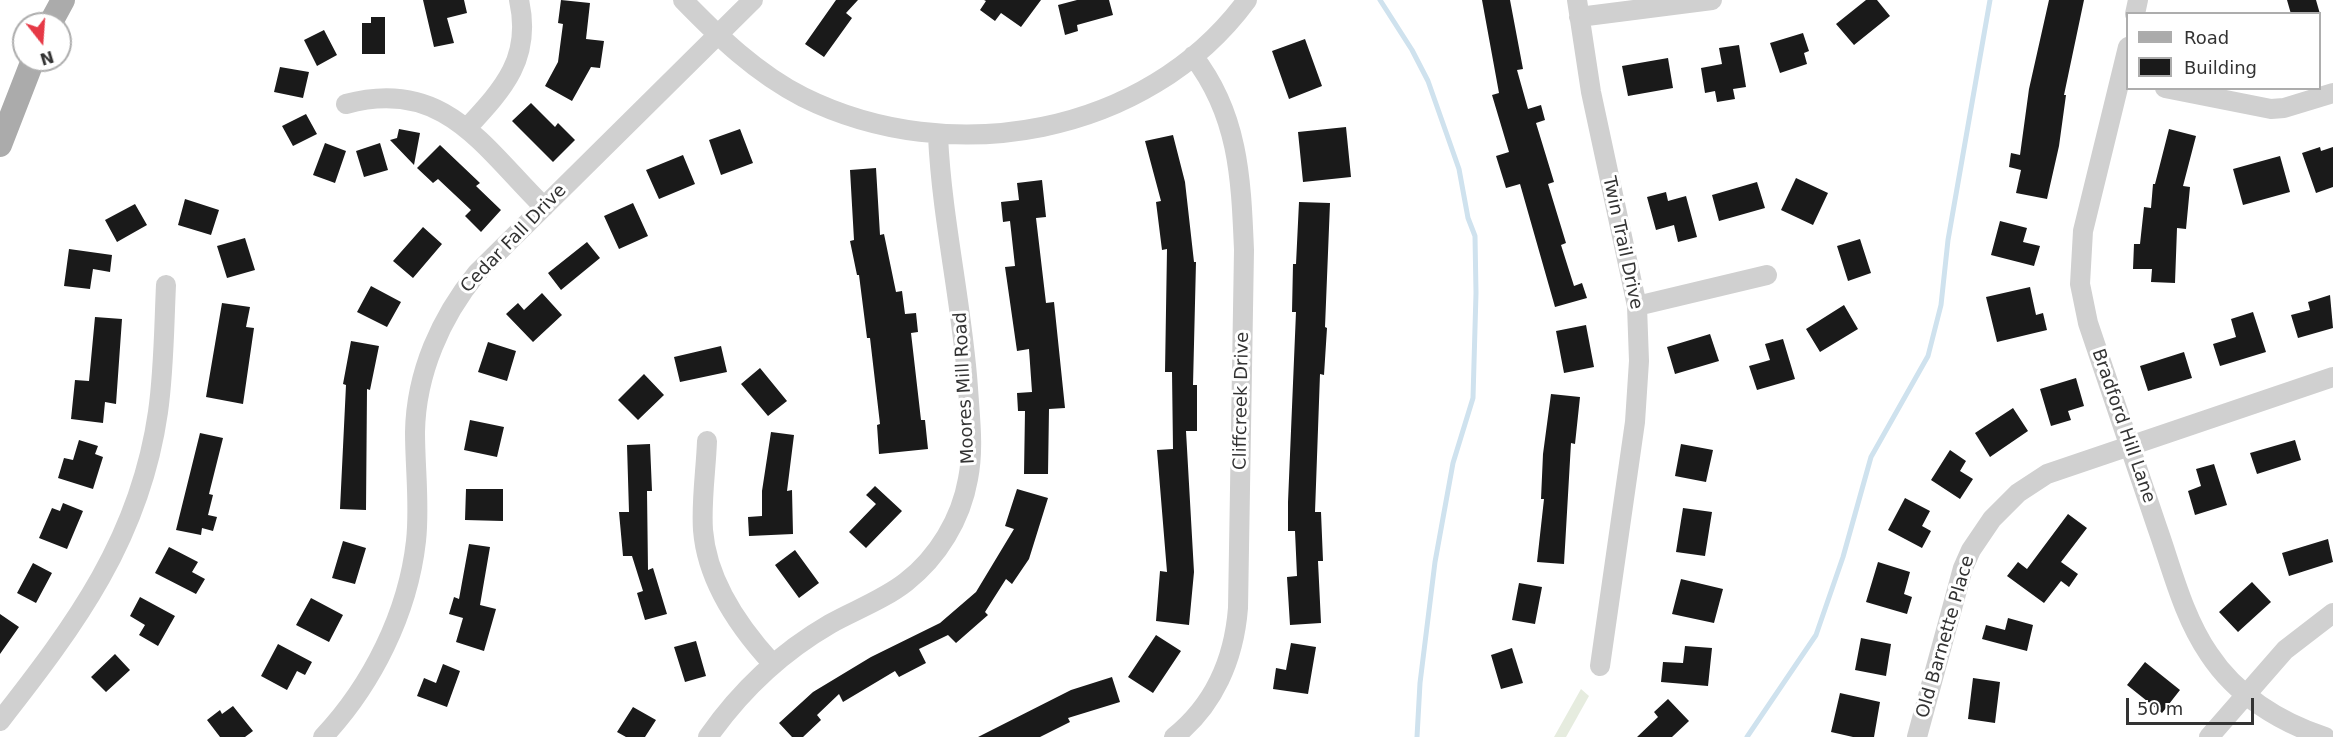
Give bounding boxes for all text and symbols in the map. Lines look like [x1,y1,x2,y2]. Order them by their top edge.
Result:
north arrow [12,12,72,72]
legend [2126,12,2321,90]
text: Road [2184,27,2229,48]
text: N [38,47,56,69]
text: Building [2184,57,2257,78]
street label: Twin Trail Drive [1597,175,1647,311]
street label: Cedar Fall Drive [457,180,571,298]
street label: Moores Mill Road [950,311,980,465]
street label: Cliffcreek Drive [1230,332,1254,470]
street label: Bradford Hill Lane [2086,346,2160,506]
street label: Old Barnette Place [1912,553,1980,721]
scale bar [2129,686,2256,724]
text: 50 m [2137,698,2183,719]

